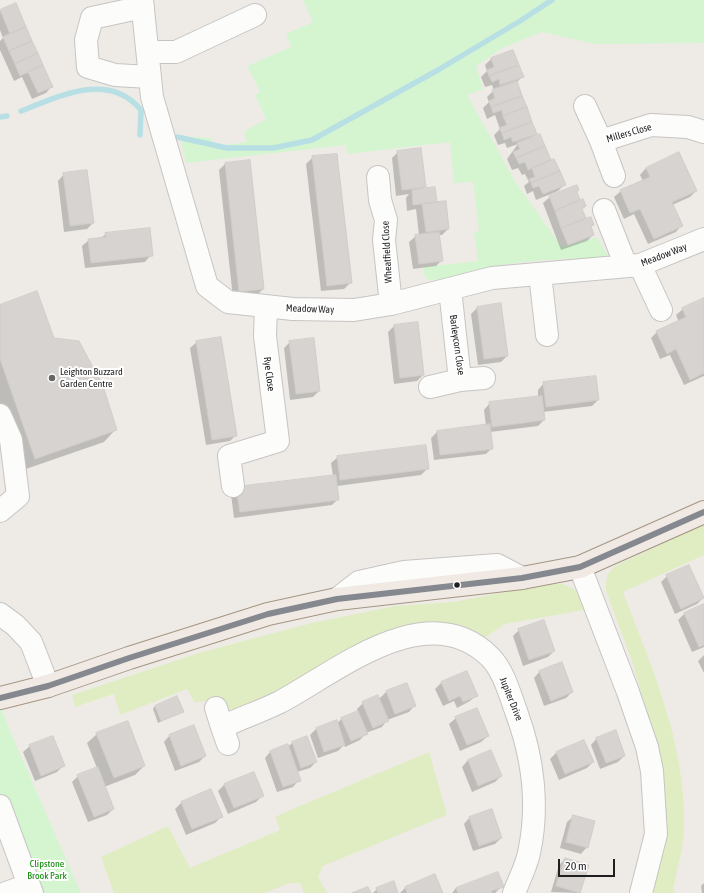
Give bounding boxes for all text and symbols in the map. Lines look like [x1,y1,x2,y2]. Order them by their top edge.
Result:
street label: Millers Close [605,121,653,145]
street label: Wheatfield Close [379,221,395,283]
street label: Meadow Way [639,241,689,269]
street label: Meadow Way [286,302,334,316]
street label: Barleycorn Close [447,314,467,376]
street label: Rye Close [261,356,277,392]
place label: Leighton Buzzard Garden Centre [60,366,123,390]
marker: Leighton Buzzard Garden Centre [47,373,57,383]
unlabelled marker [452,580,462,590]
street label: Jupiter Drive [497,675,525,723]
scale bar [560,851,617,877]
park label: Clipstone Brook Park [27,858,67,882]
text: 20 m [565,859,587,873]

